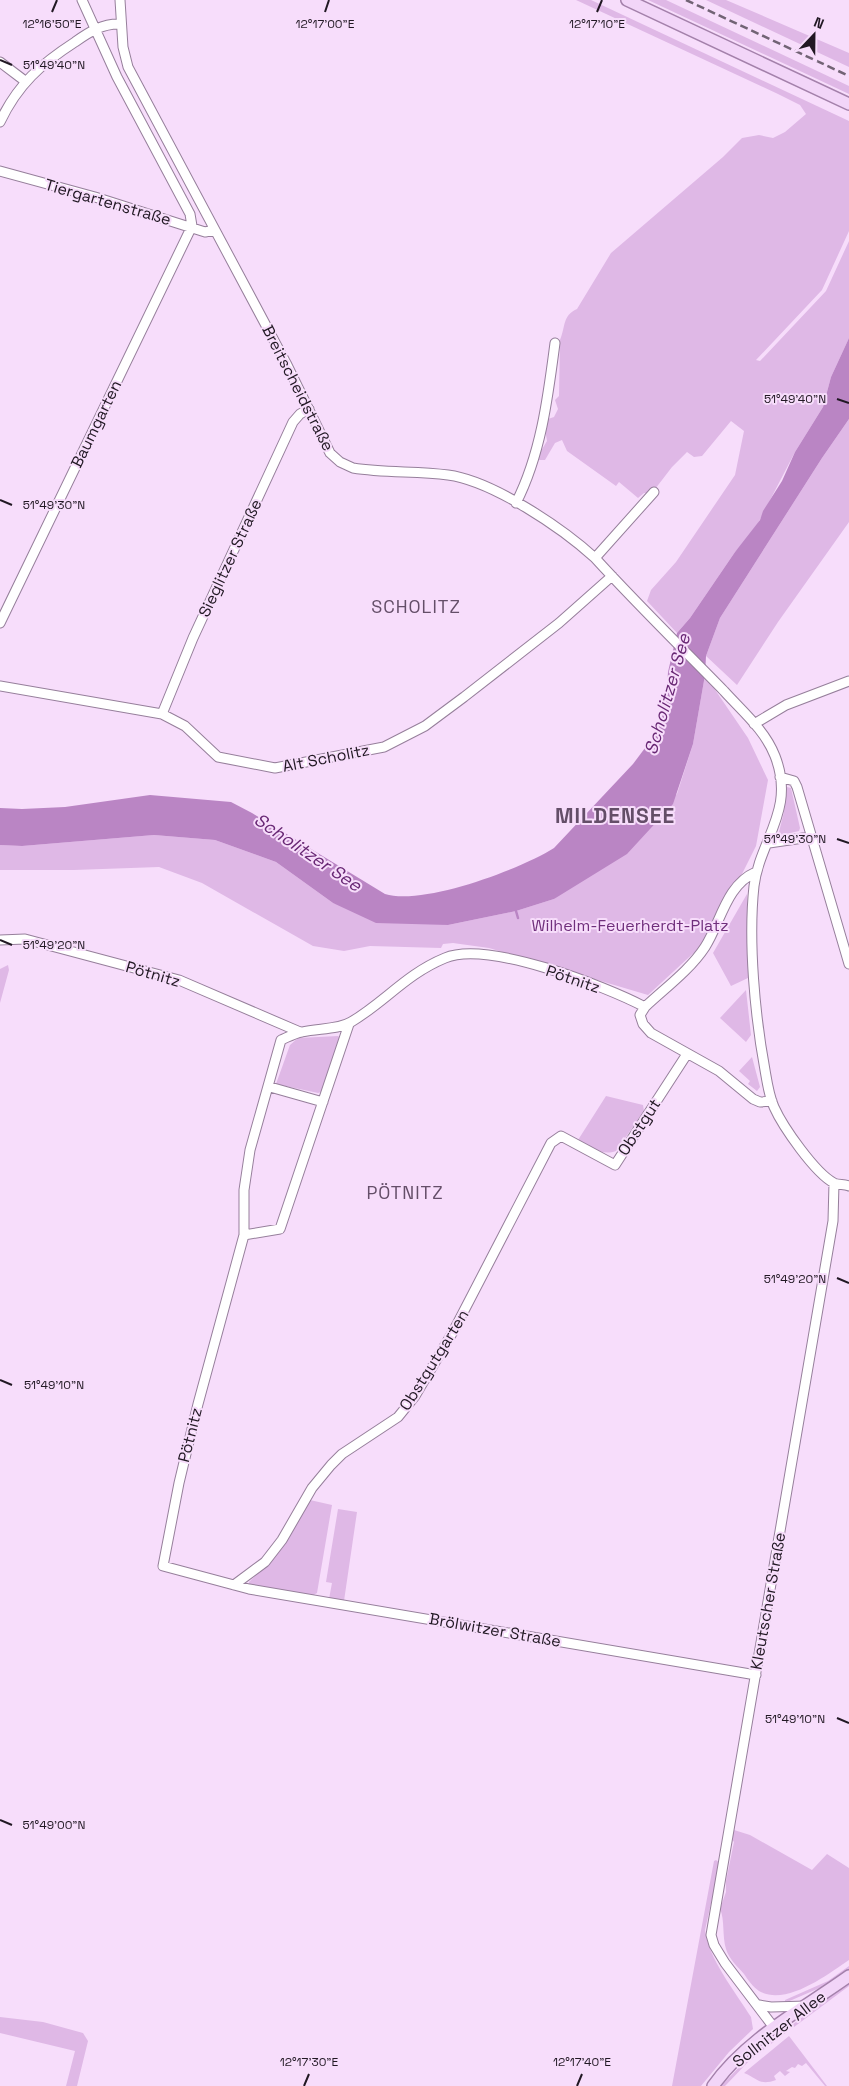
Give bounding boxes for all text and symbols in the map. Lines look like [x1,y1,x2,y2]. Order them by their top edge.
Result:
north arrow [789,10,839,60]
text: N [811,13,827,33]
text: 12°16'50"E [23,16,82,32]
text: 12°17'00"E [296,16,355,32]
text: 12°17'10"E [569,16,625,32]
text: 51°49'40"N [23,57,85,73]
street label: Tiergartenstraße [42,174,174,230]
street label: Breitscheidstraße [257,321,339,455]
street label: Baumgarten [66,377,126,471]
text: 51°49'40"N [764,391,826,407]
street label: Sieglitzer Straße [193,496,267,620]
text: 51°49'30"N [23,497,85,513]
district label: SCHOLITZ [371,595,461,618]
water label: Scholitzer See [639,630,696,757]
street label: Alt Scholitz [281,739,371,777]
district label: MILDENSEE [555,802,675,829]
water label: Scholitzer See [250,808,367,897]
text: 51°49'30"N [764,831,826,847]
park label: Wilhelm-Feuerherdt-Platz [531,915,729,936]
text: 51°49'20"N [23,937,85,953]
street label: Pötnitz [123,956,183,992]
street label: Pötnitz [543,960,603,998]
street label: Obstgut [613,1095,665,1159]
district label: PÖTNITZ [366,1181,444,1204]
text: 51°49'20"N [764,1271,826,1287]
street label: Obstgutgarten [395,1306,473,1414]
text: 51°49'10"N [24,1377,84,1393]
street label: Pötnitz [173,1405,207,1465]
street label: Kleutscher Straße [746,1531,790,1671]
street label: Brölwitzer Straße [427,1608,563,1652]
text: 51°49'10"N [765,1711,825,1727]
text: 51°49'00"N [23,1817,85,1833]
street label: Sollnitzer Allee [728,1986,830,2072]
text: 12°17'30"E [280,2054,338,2070]
text: 12°17'40"E [553,2054,611,2070]

